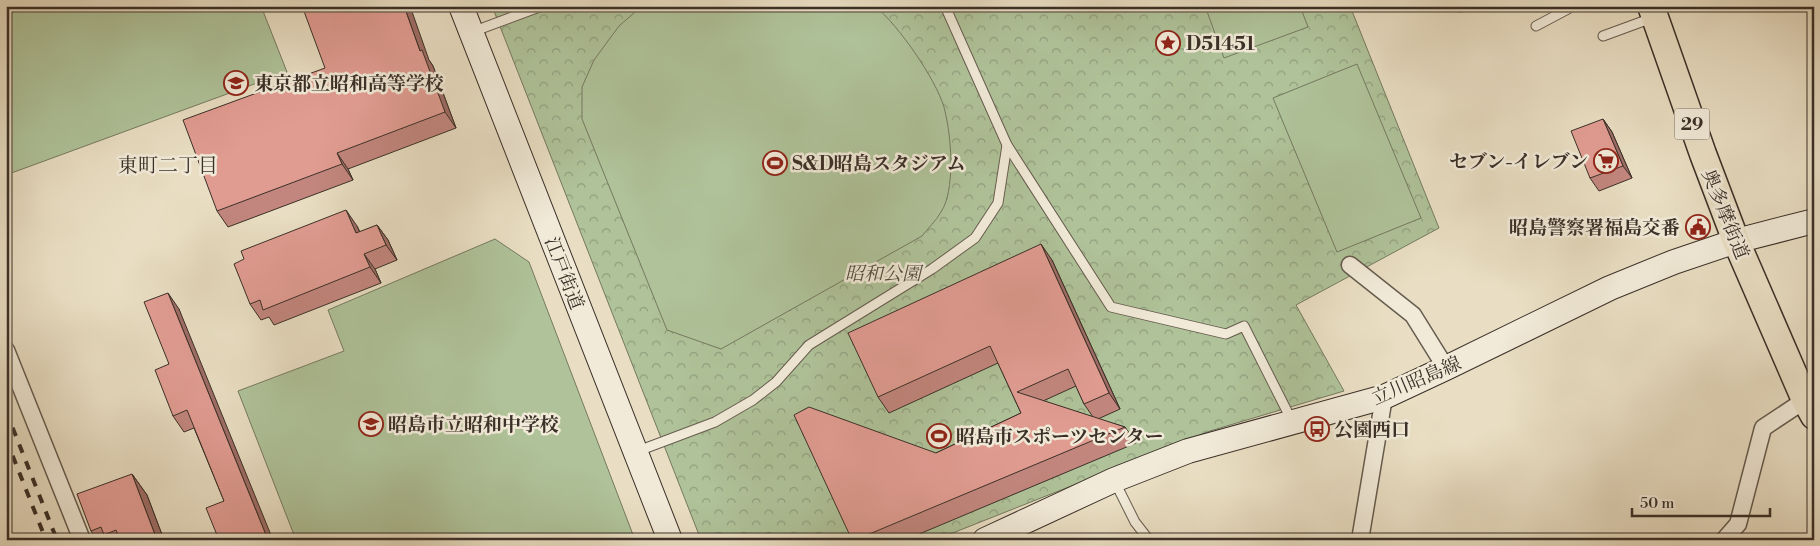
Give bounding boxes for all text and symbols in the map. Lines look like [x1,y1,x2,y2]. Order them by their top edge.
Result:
place icon: D51451 [1155,30,1181,56]
place label: D51451 [1186,32,1255,56]
school or university icon: 東京都立昭和高等学校 [223,70,249,96]
place label: 東京都立昭和高等学校 [254,72,444,96]
road number: 29 [1674,108,1710,140]
supermarket icon: セブン-イレブン [1593,148,1619,174]
sports icon: S&D昭島スタジアム [762,150,788,176]
place label: セブン-イレブン [1449,150,1588,174]
place label: S&D昭島スタジアム [792,152,966,176]
district label: 東町二丁目 [118,154,218,179]
street label: 奥多摩街道 [1696,166,1754,263]
public building icon: 昭島警察署福島交番 [1685,214,1711,240]
place label: 昭島警察署福島交番 [1509,216,1680,240]
street label: 江戸街道 [539,234,589,313]
park label: 昭和公園 [845,262,924,286]
street label: 立川昭島線 [1368,351,1465,411]
school or university icon: 昭島市立昭和中学校 [358,411,384,437]
place label: 昭島市立昭和中学校 [388,413,559,437]
bus stop icon: 公園西口 [1304,416,1330,442]
place label: 公園西口 [1334,418,1410,442]
sports icon: 昭島市スポーツセンター [926,423,952,449]
place label: 昭島市スポーツセンター [956,425,1163,449]
scale bar [1632,486,1770,518]
text: 50 m [1640,494,1674,513]

